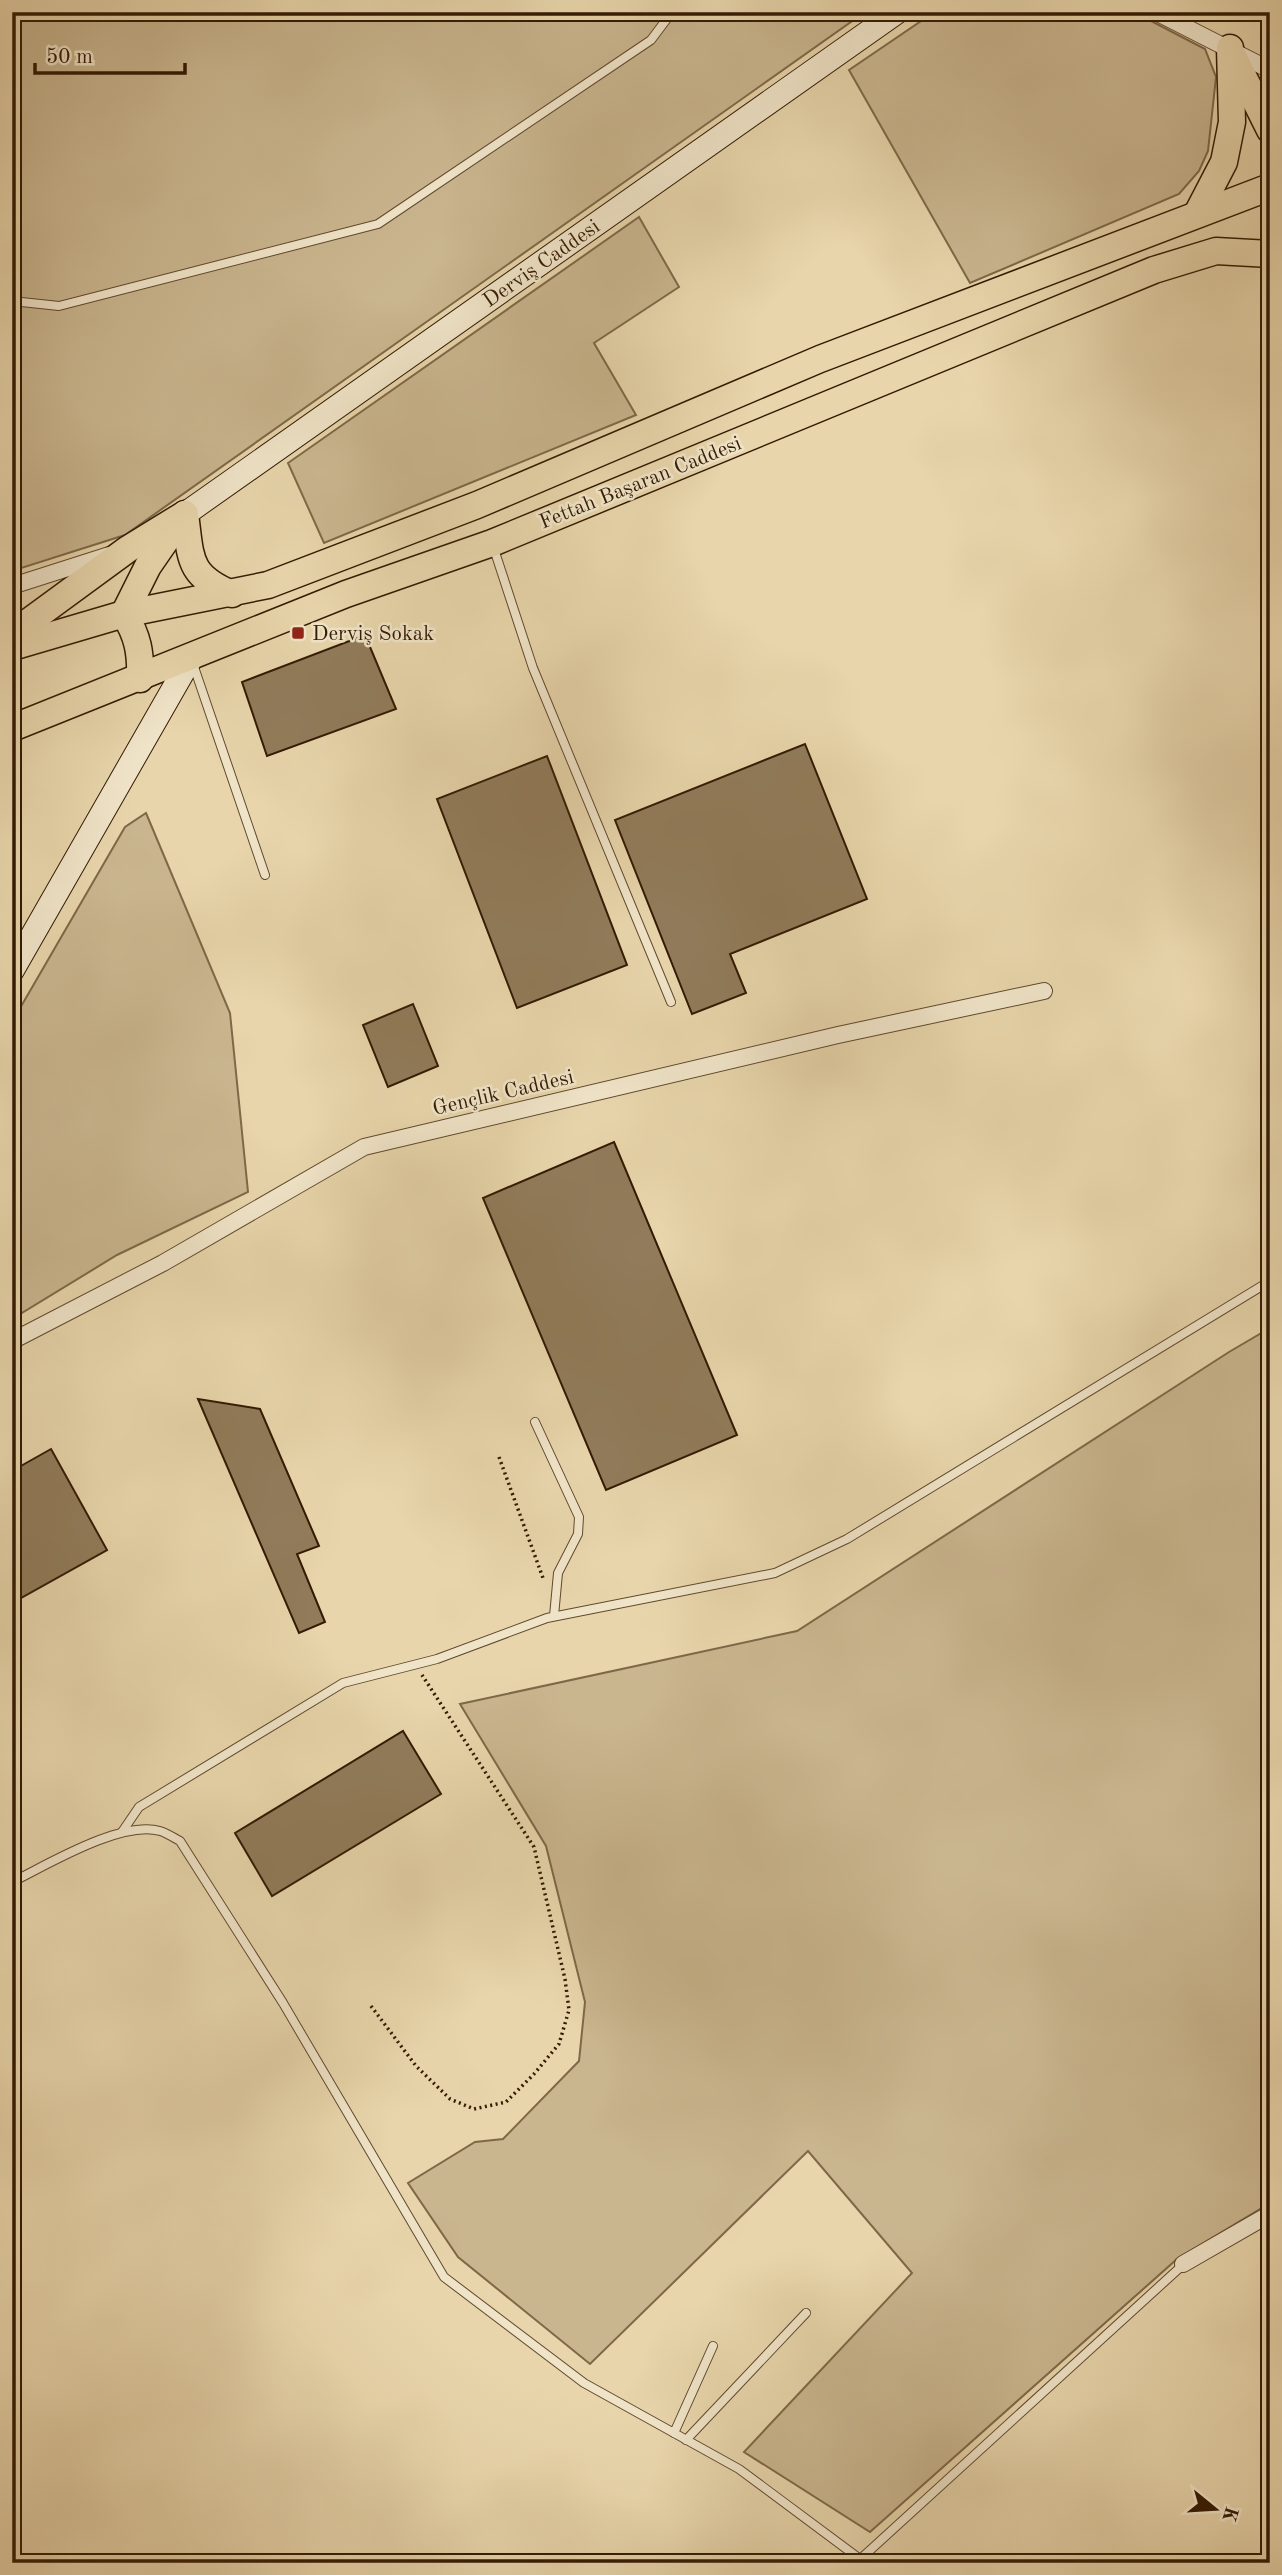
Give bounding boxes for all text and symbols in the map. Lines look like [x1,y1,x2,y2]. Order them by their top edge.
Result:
scale bar [35,32,186,76]
text: 50 m [46,47,93,68]
street label: Derviş Caddesi [480,216,604,312]
street label: Fettah Başaran Caddesi [536,433,745,534]
place label: Derviş Sokak [312,624,434,645]
marker: Derviş Sokak [290,625,306,641]
street label: Gençlik Caddesi [431,1067,576,1120]
north arrow [1180,2474,1250,2544]
text: K [1217,2504,1240,2524]

